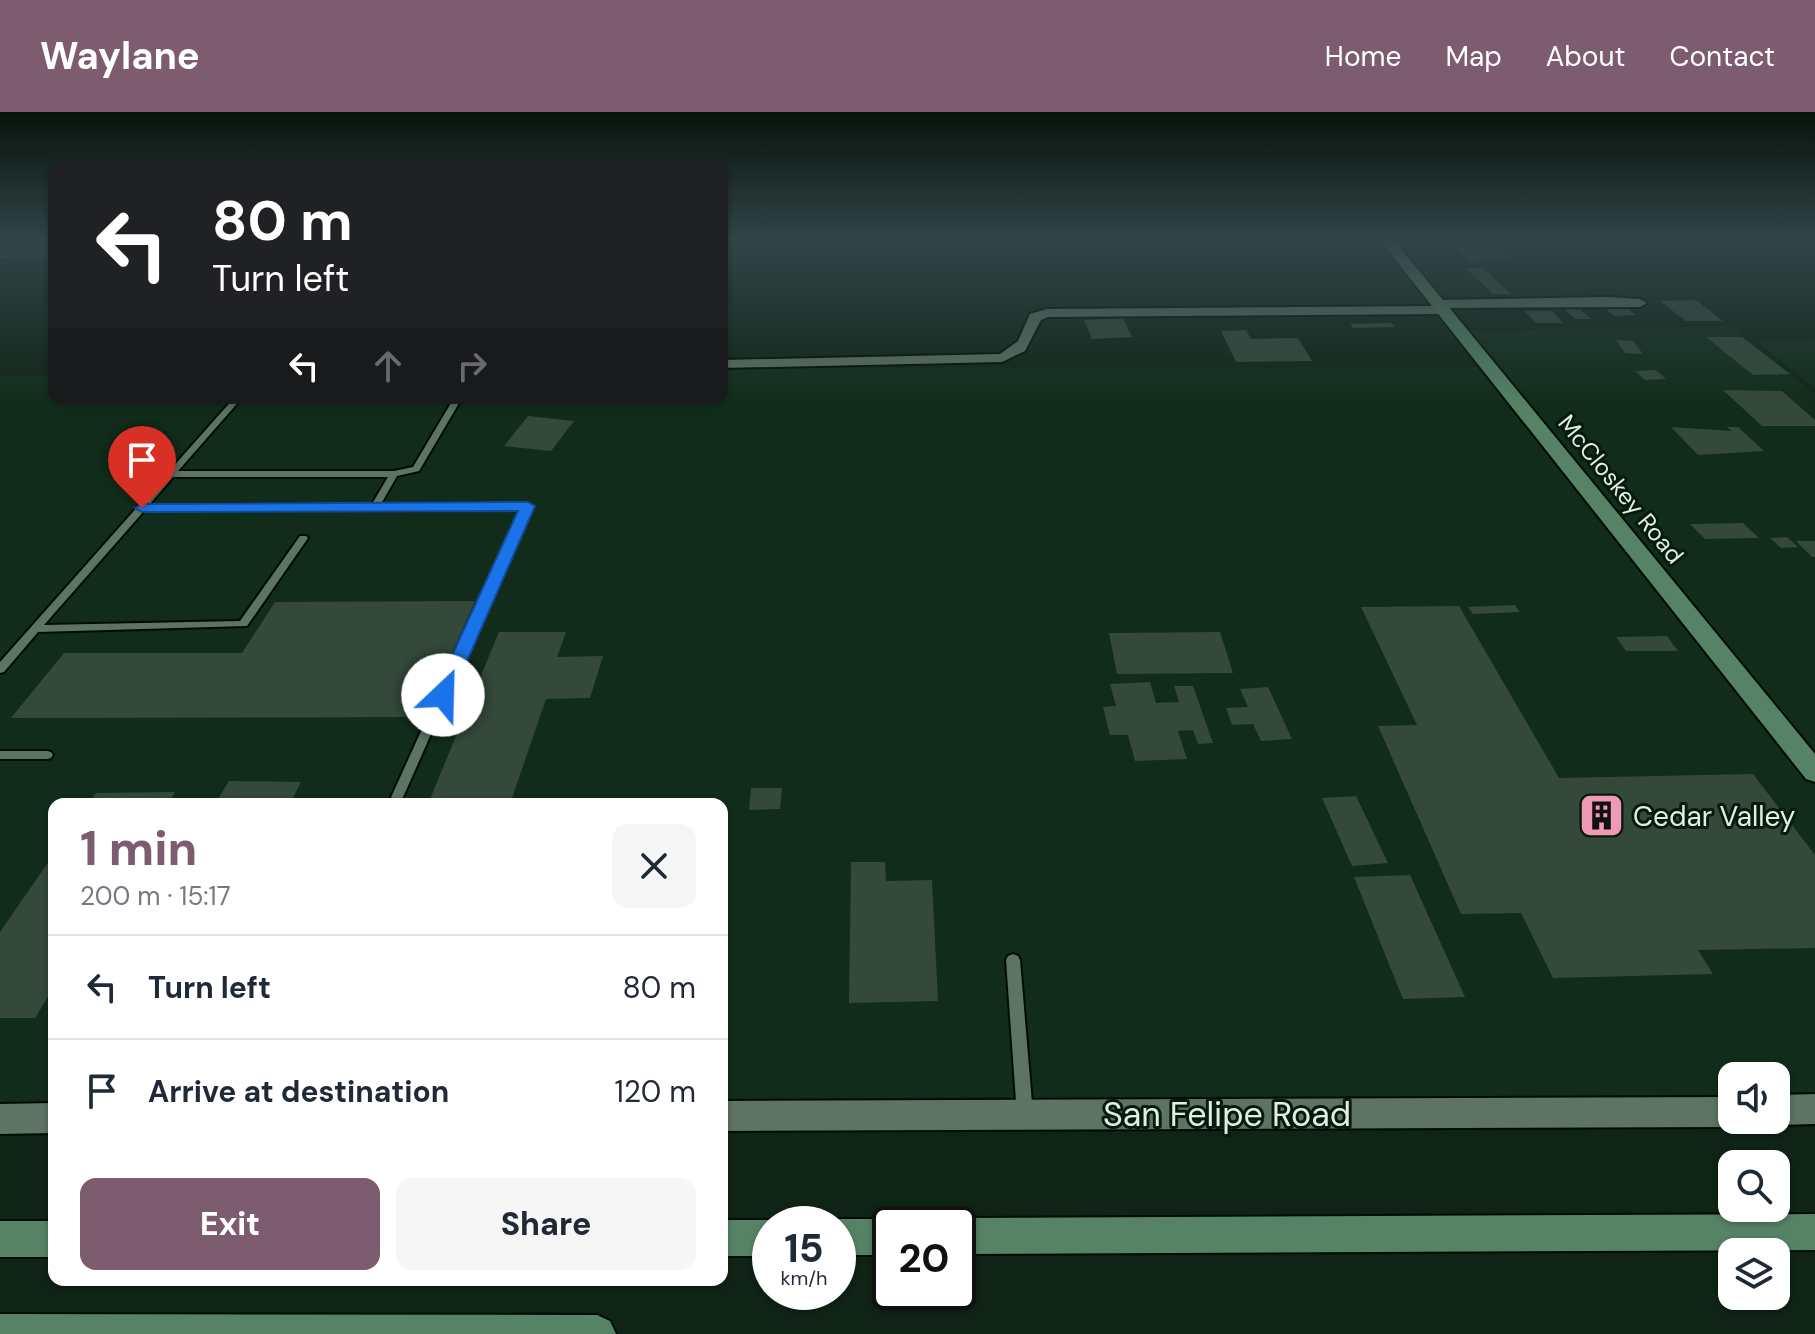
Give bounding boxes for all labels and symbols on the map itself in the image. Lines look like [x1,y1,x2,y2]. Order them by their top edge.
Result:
street label: McCloskey Road [1551,408,1691,570]
pin [108,426,176,508]
position arrow [401,653,485,737]
building icon: Cedar Valley [1578,792,1626,840]
place label: Cedar Valley [1633,798,1795,835]
street label: San Felipe Road [1103,1092,1351,1137]
speed limit sign: 20 [872,1206,976,1310]

